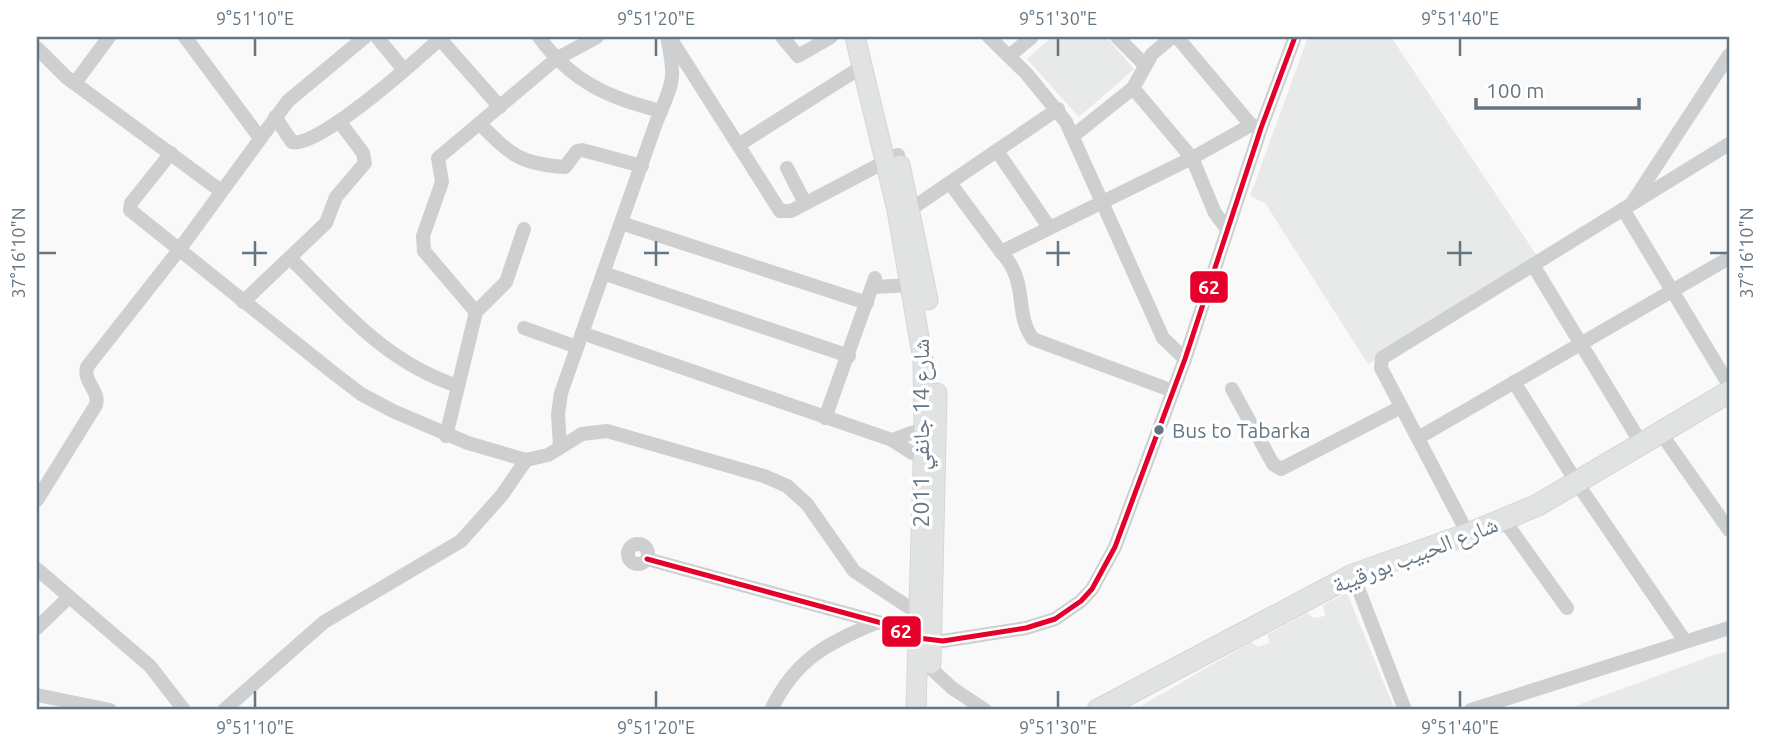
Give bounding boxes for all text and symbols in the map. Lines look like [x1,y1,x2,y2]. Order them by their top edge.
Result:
text: 9°51'10"E [216,8,294,28]
text: 9°51'20"E [617,8,695,28]
text: 9°51'30"E [1019,8,1097,28]
text: 9°51'40"E [1421,8,1499,28]
scale bar [1476,66,1638,110]
text: 100 m [1486,78,1544,102]
text: 37°16'10"N [8,207,28,299]
text: 37°16'10"N [1736,207,1756,299]
line badge: 62 [1189,270,1229,304]
text: 62 [1198,276,1220,298]
street label: شارع 14 جانفي 2011 [908,339,939,527]
place label: Bus to Tabarka [1172,418,1311,442]
marker: Bus to Tabarka [1152,423,1166,437]
street label: شارع الحبيب بورقيبة [1329,511,1502,600]
line badge: 62 [881,615,922,648]
text: 62 [890,620,912,642]
text: 9°51'10"E [216,717,294,737]
text: 9°51'20"E [617,717,695,737]
text: 9°51'30"E [1019,717,1097,737]
text: 9°51'40"E [1421,717,1499,737]

